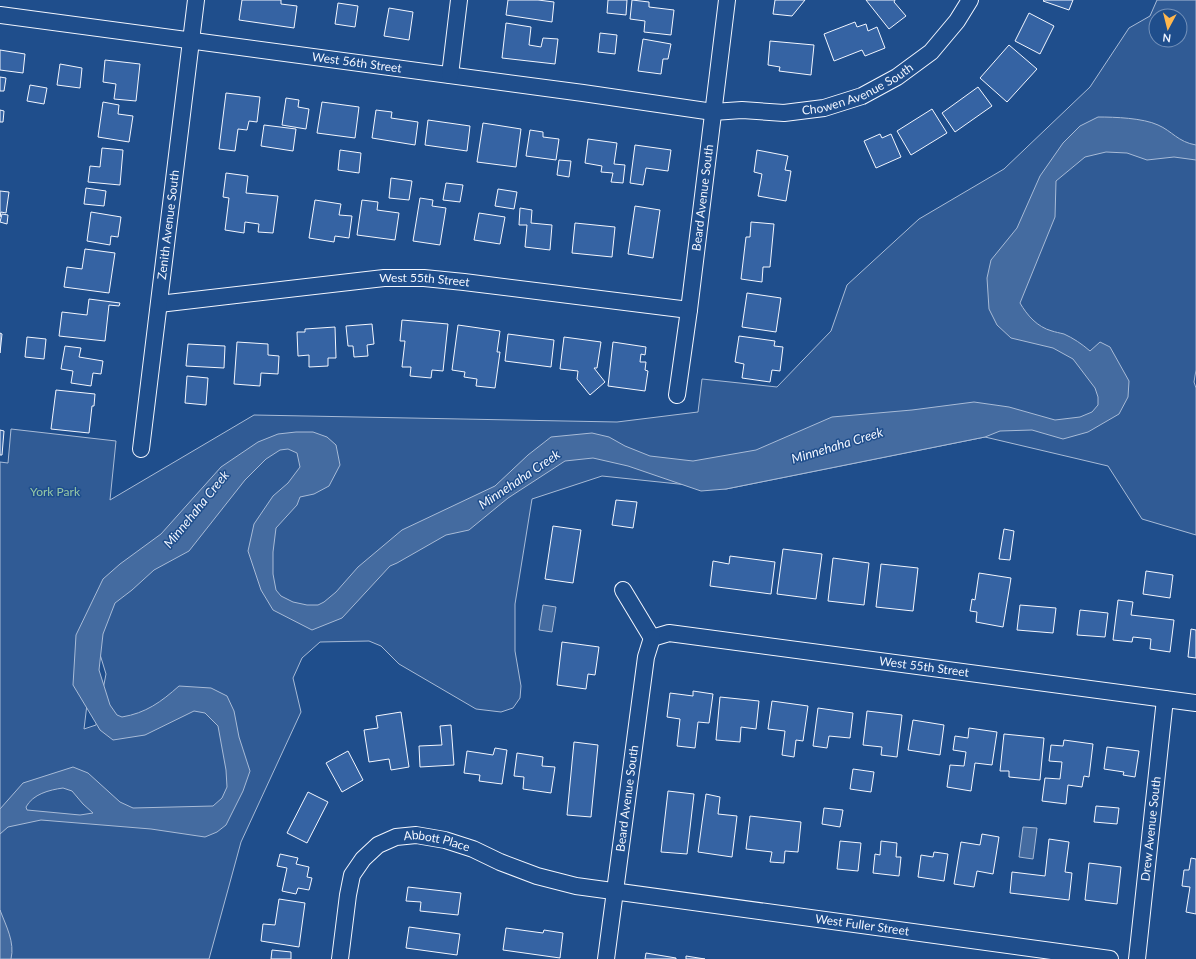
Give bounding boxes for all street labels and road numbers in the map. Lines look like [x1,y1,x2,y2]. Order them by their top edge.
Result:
street label: West 56th Street [311,49,403,76]
street label: Chowen Avenue South [801,60,916,118]
street label: Beard Avenue South [688,143,716,252]
street label: Zenith Avenue South [154,169,182,280]
street label: West 55th Street [379,270,471,290]
street label: West 55th Street [878,653,971,680]
street label: Beard Avenue South [612,744,641,853]
street label: Drew Avenue South [1137,776,1164,882]
street label: Abbott Place [403,827,472,855]
street label: West Fuller Street [814,911,911,939]

